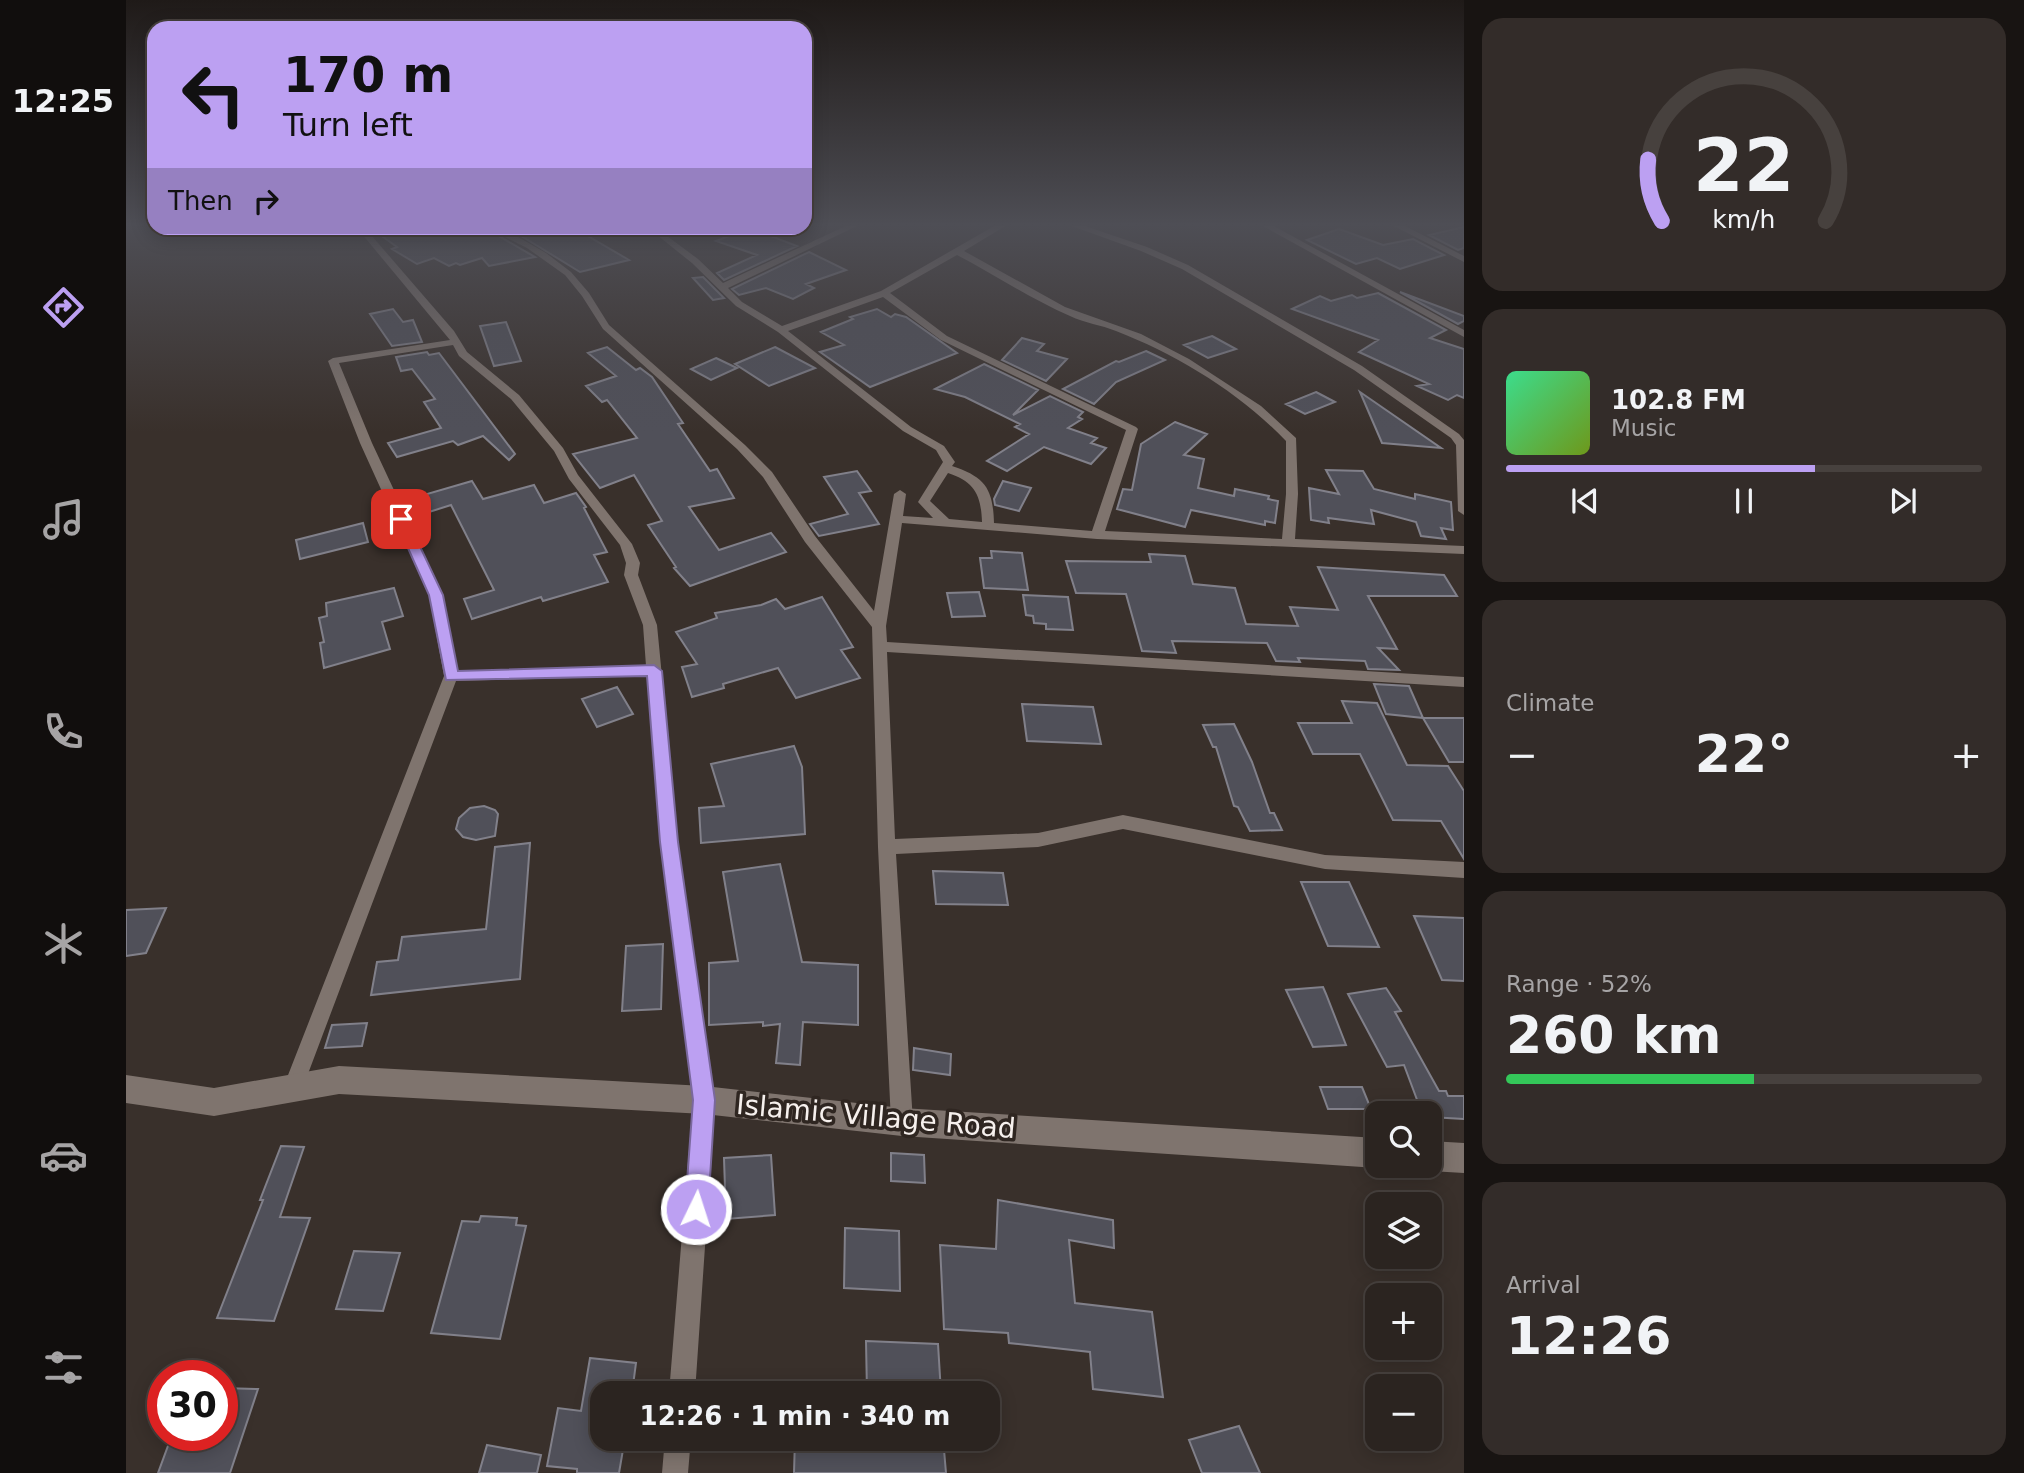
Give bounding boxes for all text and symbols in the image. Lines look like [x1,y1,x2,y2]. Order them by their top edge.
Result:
text: 170 m [283,47,453,104]
icon: left [168,49,259,140]
text: 12:25 [12,82,114,120]
text: Turn left [283,106,413,144]
text: 22 [1693,123,1795,208]
icon: right [247,182,285,220]
text: Then [168,186,233,216]
text: km/h [1712,204,1776,233]
icon: directions [39,283,88,332]
text: 102.8 FM [1611,385,1746,415]
text: Music [1611,415,1676,441]
icon: previous [1566,482,1604,520]
icon: pause [1725,482,1763,520]
icon: next [1884,482,1922,520]
pin [371,489,431,549]
icon: music [39,495,88,544]
icon: arrive [382,500,420,538]
text: Climate [1506,690,1595,716]
icon: phone [39,707,88,756]
text: 22° [1695,724,1793,784]
text: − [1506,733,1538,777]
text: + [1950,733,1982,777]
icon: climate [39,919,88,968]
text: Range · 52% [1506,971,1652,997]
text: 260 km [1506,1005,1721,1065]
street label: Islamic Village Road [735,1088,1017,1145]
map controls [1365,1101,1442,1451]
button: search [1365,1101,1442,1178]
icon: car [39,1131,88,1180]
position arrow [659,1172,733,1246]
button: layers [1365,1192,1442,1269]
text: Arrival [1506,1272,1581,1298]
button: + [1365,1283,1442,1360]
text: 12:26 [1506,1306,1672,1366]
icon: filters [39,1343,88,1392]
speed limit sign: 30 [147,1360,238,1451]
button: − [1365,1374,1442,1451]
text: 12:26 · 1 min · 340 m [640,1401,950,1431]

